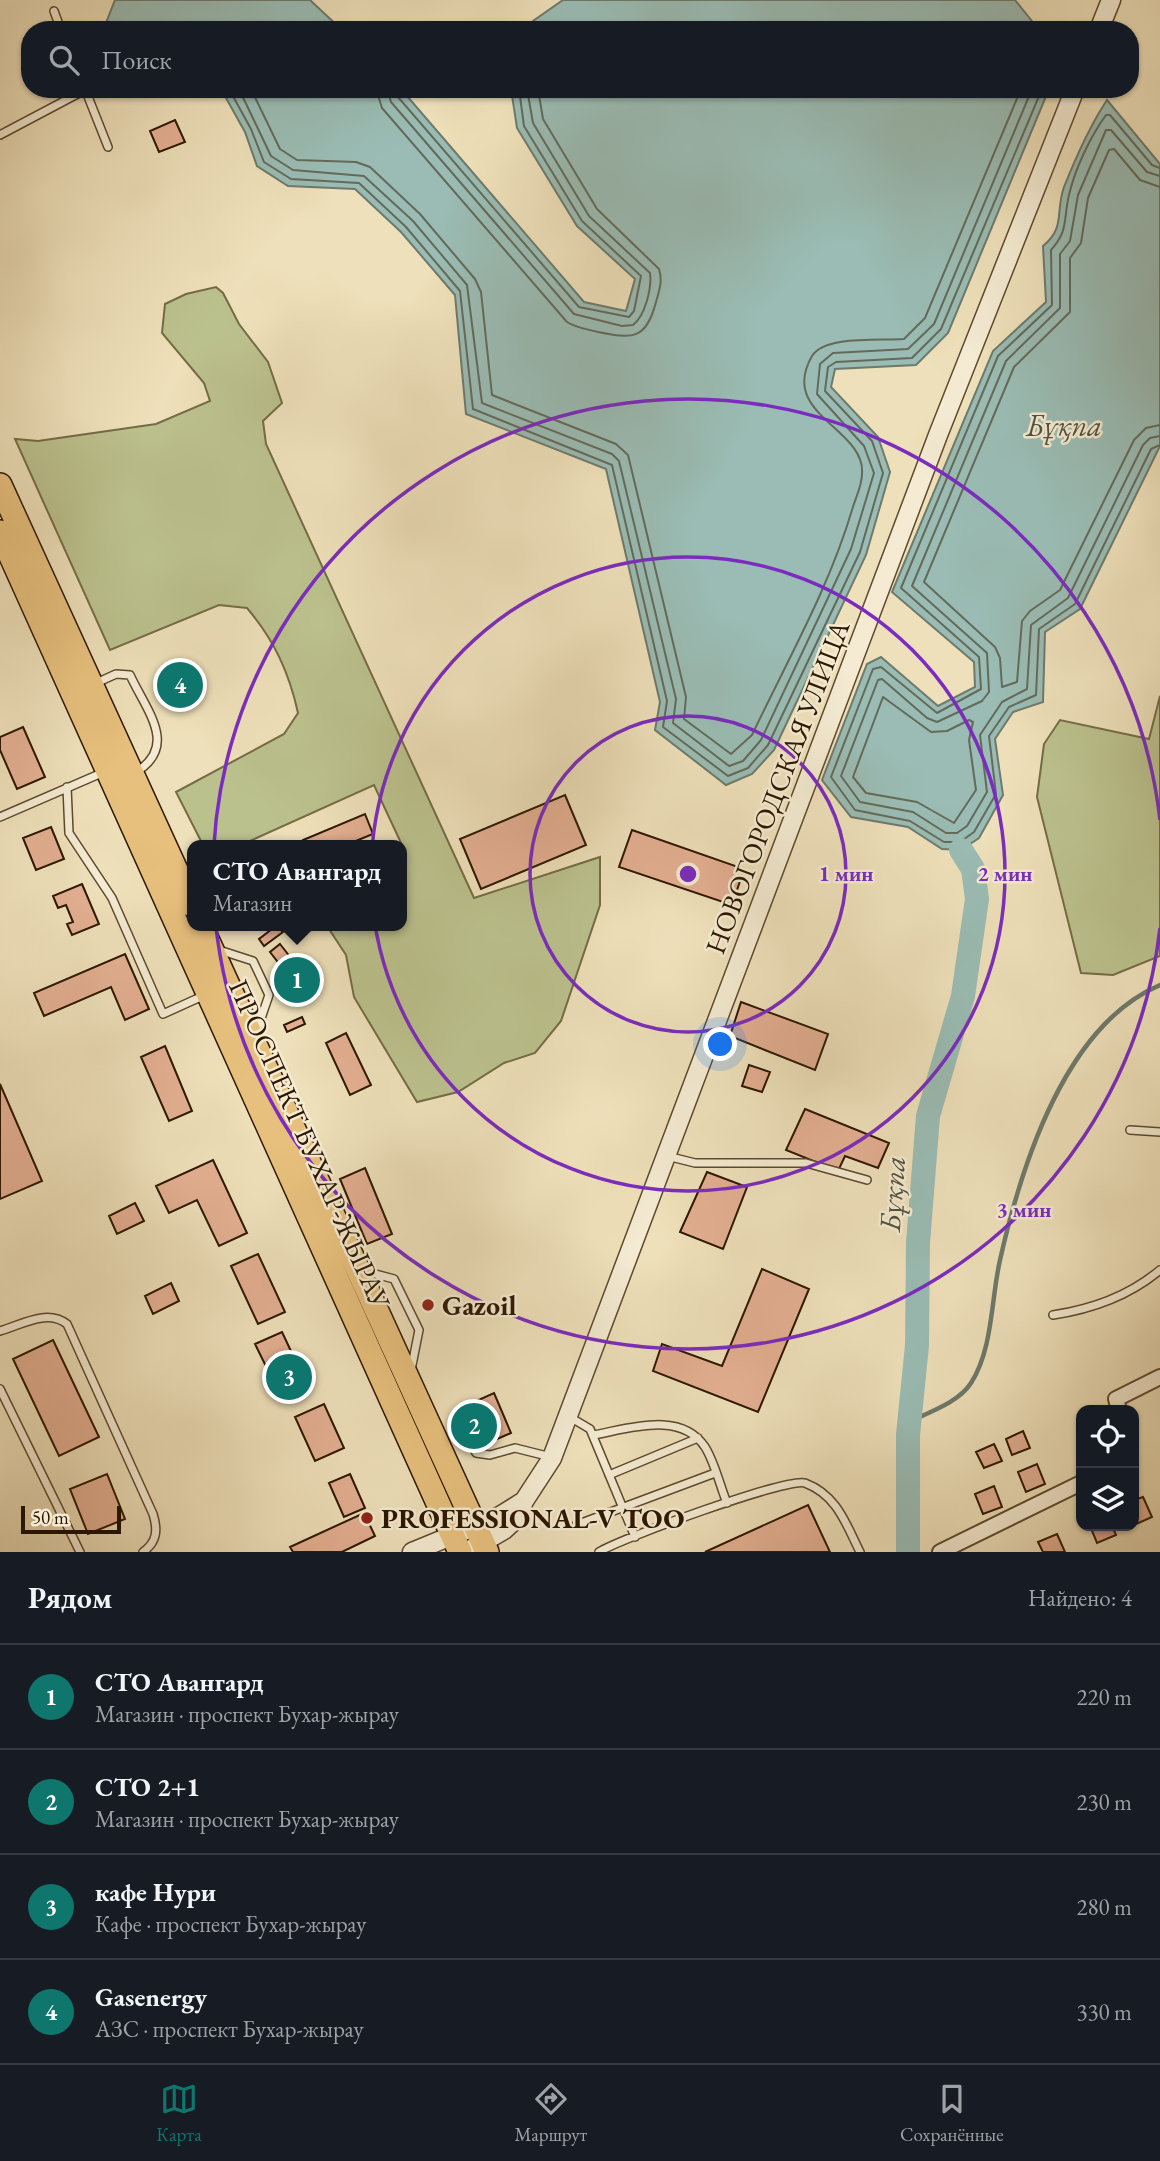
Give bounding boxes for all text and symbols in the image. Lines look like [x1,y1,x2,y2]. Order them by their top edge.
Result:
search box [21,21,1139,98]
icon: search [45,41,83,79]
text: Поиск [101,43,172,77]
water label: Бұқпа [1025,406,1102,445]
street label: НОВОГОРОДСКАЯ УЛИЦА [697,614,858,959]
pin: 4 [157,659,203,711]
popup [187,840,407,931]
text: СТО Авангард [213,854,381,888]
text: 1 мин [819,860,873,887]
text: 2 мин [978,860,1032,887]
centre of rings [676,862,700,886]
text: Магазин [213,888,292,918]
pin: 1 [274,954,320,1006]
street label: ПРОСПЕКТ БУХАР-ЖЫРАУ [221,973,399,1315]
your location [703,1027,737,1061]
water label: Бұқпа [870,1155,914,1234]
text: 3 мин [997,1196,1051,1223]
place label: Gazoil [442,1287,516,1323]
marker: Gazoil [420,1297,436,1313]
pin: 3 [266,1351,312,1403]
pin: 2 [451,1400,497,1452]
map controls [1076,1405,1139,1531]
button: locate [1076,1405,1139,1468]
button: layers [1076,1468,1139,1531]
place label: PROFESSIONAL-V ТОО [381,1500,684,1536]
scale bar [21,1503,121,1535]
text: 50 m [32,1505,69,1530]
marker: PROFESSIONAL-V ТОО [359,1510,375,1526]
text: Рядом [28,1578,112,1617]
text: Найдено: 4 [1028,1583,1132,1613]
text: СТО Авангард [95,1665,264,1699]
text: 1 [45,1682,57,1712]
text: 220 m [1076,1682,1132,1712]
text: Магазин · проспект Бухар-жырау [95,1699,399,1729]
text: СТО 2+1 [95,1770,200,1804]
text: 2 [45,1787,57,1817]
text: 230 m [1076,1787,1132,1817]
text: Магазин · проспект Бухар-жырау [95,1804,399,1834]
text: кафе Нури [95,1875,216,1909]
text: 3 [45,1892,57,1922]
text: 280 m [1076,1892,1132,1922]
text: Кафе · проспект Бухар-жырау [95,1909,366,1939]
text: Gasenergy [95,1980,207,2014]
text: 4 [45,1997,57,2027]
text: 330 m [1076,1997,1132,2027]
text: АЗС · проспект Бухар-жырау [95,2014,363,2044]
tab: Карта [156,2080,202,2147]
tab: Маршрут [514,2080,587,2147]
tab: Сохранённые [900,2080,1004,2147]

